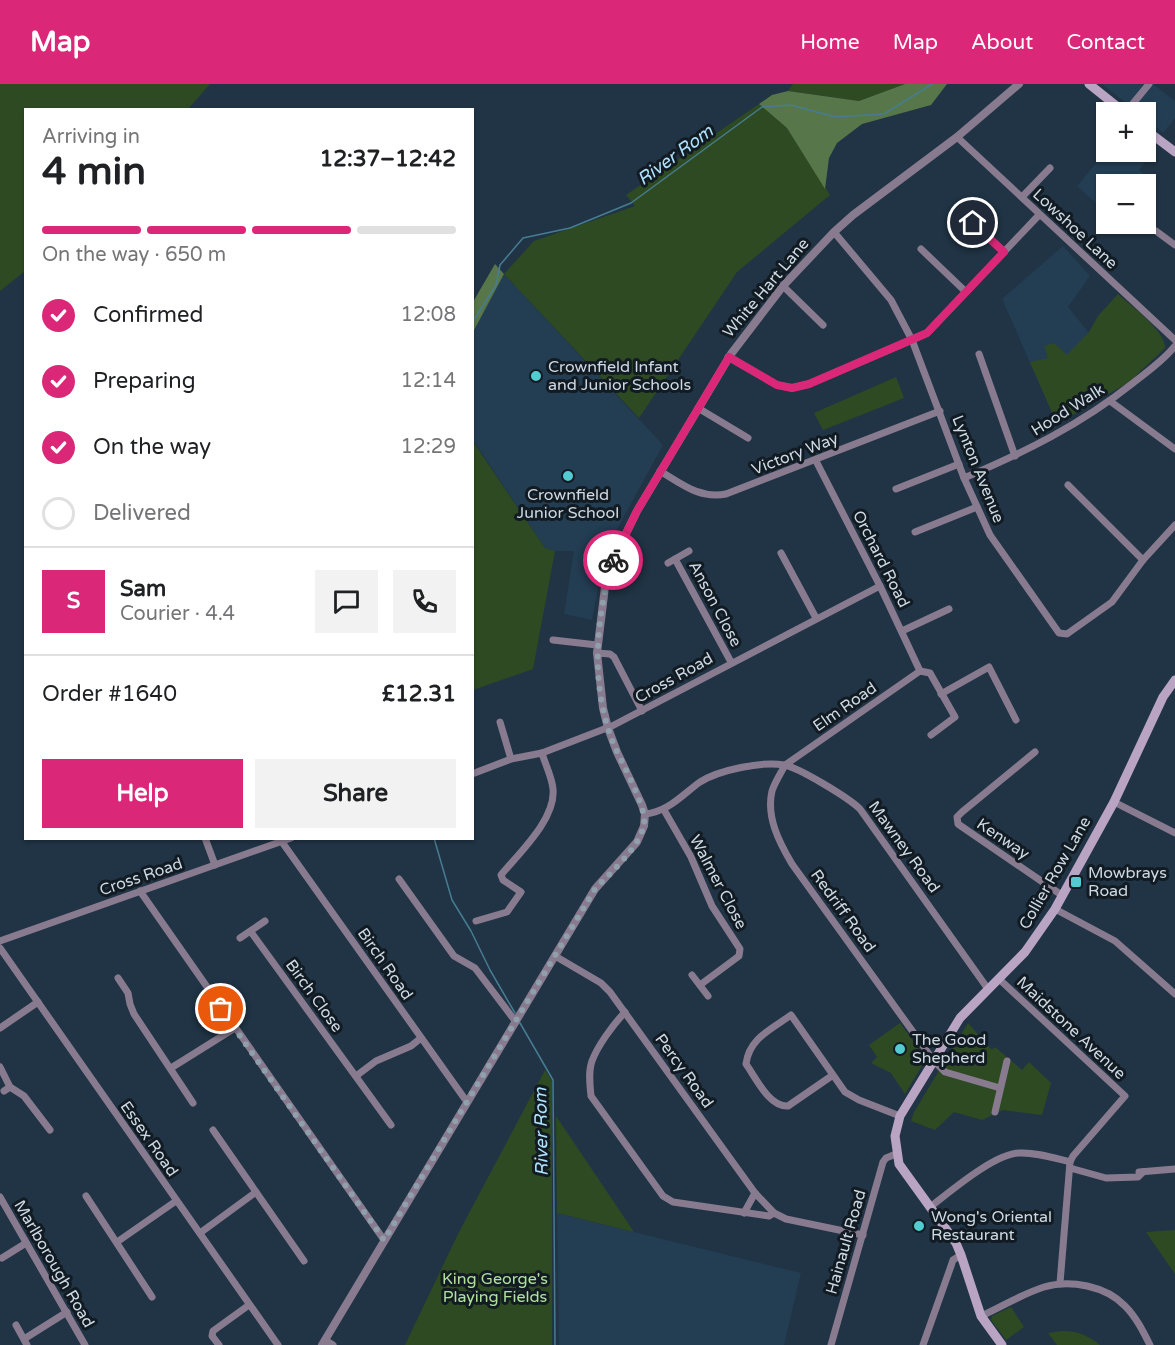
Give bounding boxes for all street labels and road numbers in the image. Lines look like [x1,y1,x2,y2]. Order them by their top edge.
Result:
street label: Lowshoe Lane [1028,185,1122,273]
street label: White Hart Lane [719,234,813,342]
street label: Hood Walk [1028,379,1109,440]
street label: Lynton Avenue [947,412,1009,526]
street label: Victory Way [749,428,841,480]
street label: Orchard Road [848,507,914,611]
street label: Anson Close [684,558,746,650]
street label: Cross Road [631,648,717,708]
street label: Elm Road [809,678,881,736]
street label: Mawney Road [864,797,944,897]
street label: Collier Row Lane [1015,813,1095,933]
street label: Kenway [973,814,1034,864]
street label: Walmer Close [685,831,751,933]
street label: Cross Road [97,853,185,901]
street label: Redriff Road [806,866,880,956]
street label: Birch Road [353,924,417,1004]
street label: Birch Close [281,956,347,1036]
street label: Maidstone Avenue [1012,972,1130,1084]
street label: Percy Road [650,1030,718,1112]
street label: Essex Road [116,1097,182,1181]
street label: Hainault Road [822,1187,870,1297]
street label: Marlborough Road [9,1197,99,1331]

